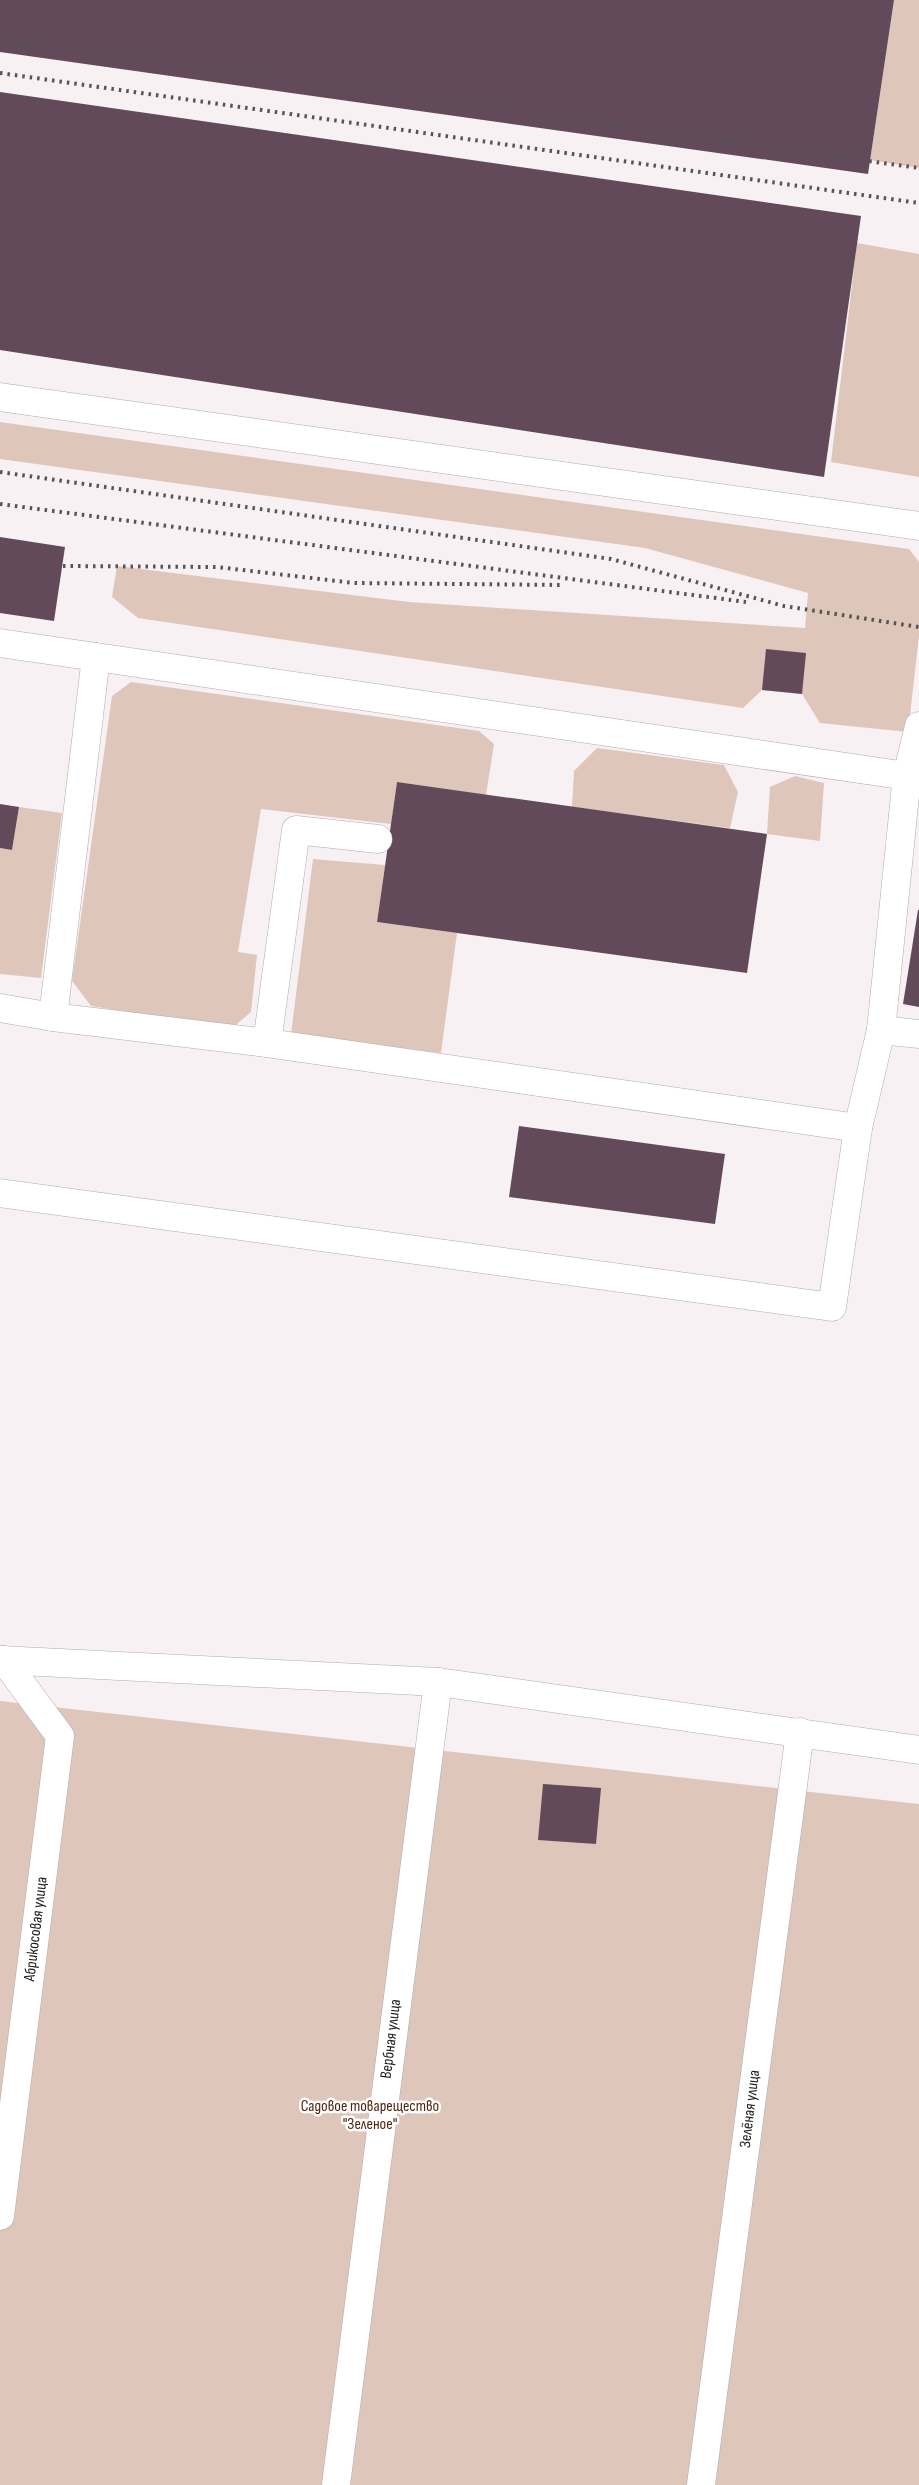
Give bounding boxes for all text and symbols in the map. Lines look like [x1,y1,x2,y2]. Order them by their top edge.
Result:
street label: Абрикосовая улица [20,1876,52,1983]
street label: Вербная улица [377,1998,405,2080]
street label: Зелёная улица [736,2069,764,2149]
park label: Садовое товарещество "Зеленое" [301,2097,439,2134]

